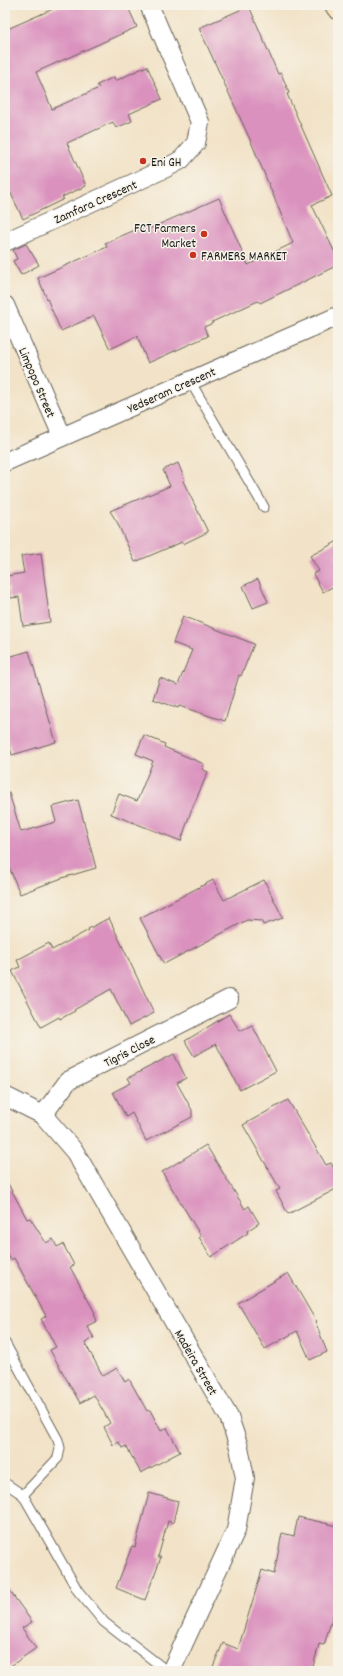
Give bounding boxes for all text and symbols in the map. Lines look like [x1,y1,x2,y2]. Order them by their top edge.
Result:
place label: Eni GH [151,154,182,173]
marker: Eni GH [138,156,148,166]
street label: Zamfara Crescent [51,176,141,230]
place label: FCT Farmers Market [134,220,196,254]
marker: FCT Farmers Market [199,229,209,239]
place label: FARMERS MARKET [201,248,287,267]
marker: FARMERS MARKET [188,250,198,260]
street label: Limpopo Street [12,345,59,421]
street label: Yedseram Crescent [125,363,219,419]
street label: Tigris Close [101,1031,159,1073]
street label: Madeira Street [168,1327,222,1400]

